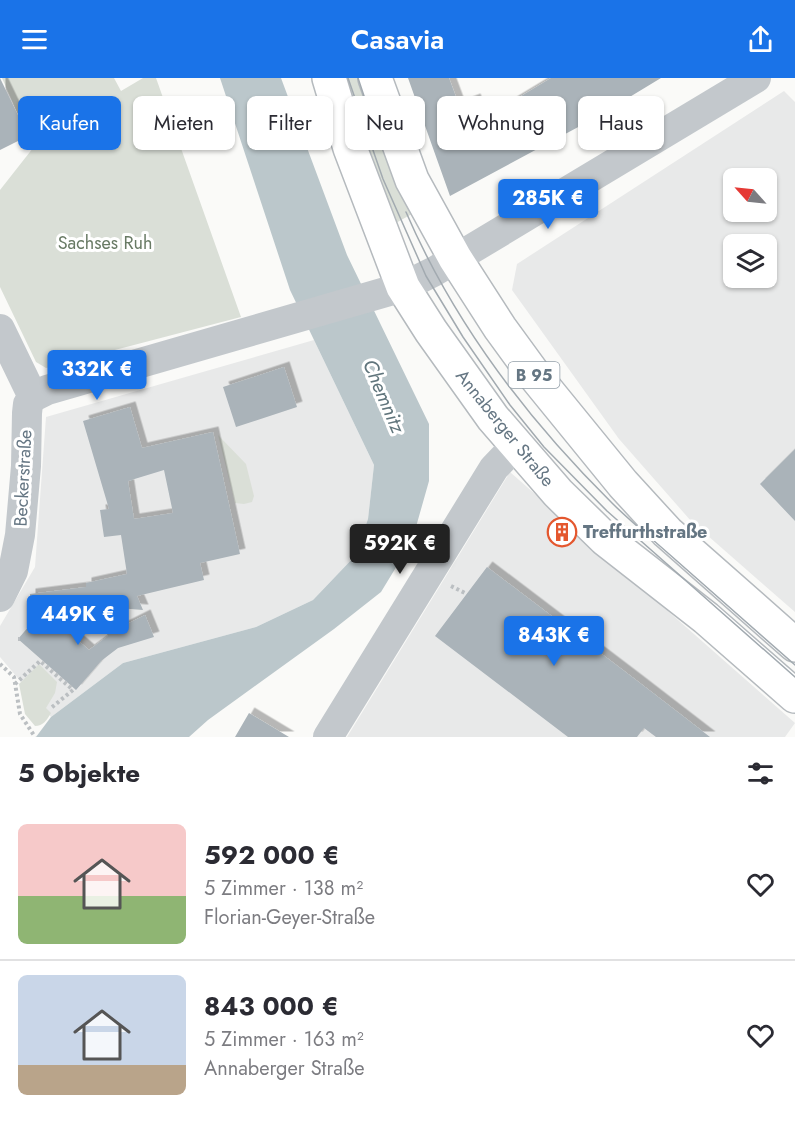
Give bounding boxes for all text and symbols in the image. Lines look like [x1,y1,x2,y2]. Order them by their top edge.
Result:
text: Casavia [351,20,444,59]
icon: menu [18,23,51,56]
icon: share [744,23,777,56]
chip: Kaufen [18,96,121,150]
chip: Mieten [133,96,235,150]
chip: Filter [247,96,333,150]
chip: Neu [345,96,425,150]
chip: Wohnung [437,96,566,150]
chip: Haus [578,96,664,150]
north arrow [723,168,777,222]
map controls [723,168,777,288]
pin: 285K € [499,179,597,230]
text: 285K € [512,184,584,213]
park label: Sachses Ruh [58,230,152,256]
button: layers [723,234,777,288]
pin: 332K € [48,350,146,401]
text: 332K € [61,355,133,384]
water label: Chemnitz [355,355,412,438]
road number: B 95 [508,362,560,388]
street label: Annaberger Straße [449,364,561,492]
street label: Beckerstraße [7,429,39,527]
building icon: Treffurthstraße [546,516,578,548]
place label: Treffurthstraße [583,519,707,545]
pin: 592K € [351,524,449,575]
text: 592K € [364,529,436,558]
pin: 449K € [29,595,127,646]
text: 449K € [41,600,115,629]
pin: 843K € [505,616,603,667]
text: 843K € [518,621,590,650]
text: 5 Objekte [18,754,140,792]
icon: filters [744,757,777,790]
text: 592 000 € [204,836,340,874]
icon: home [66,848,138,920]
icon: heart [744,868,777,901]
text: 5 Zimmer · 138 m² [204,874,363,903]
text: Florian-Geyer-Straße [204,903,375,932]
text: 843 000 € [204,987,339,1025]
icon: home [66,999,138,1071]
icon: heart [744,1019,777,1052]
text: 5 Zimmer · 163 m² [204,1025,364,1054]
text: Annaberger Straße [204,1054,364,1083]

